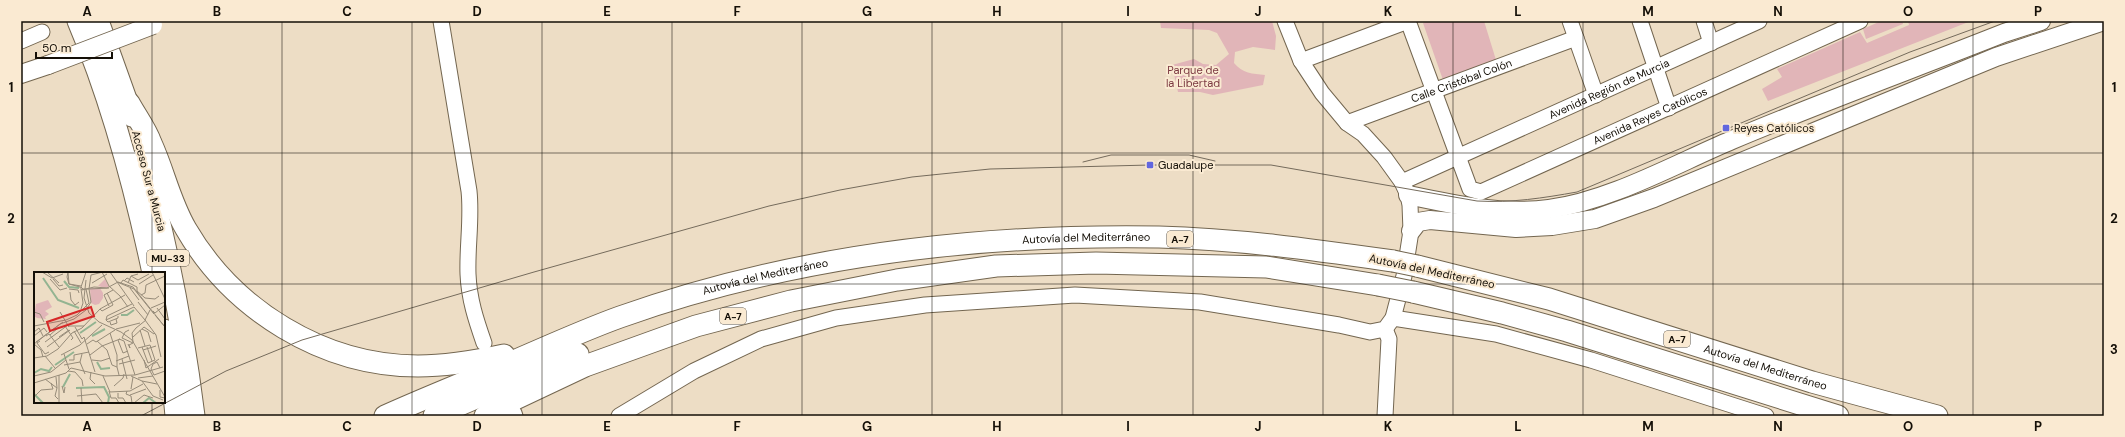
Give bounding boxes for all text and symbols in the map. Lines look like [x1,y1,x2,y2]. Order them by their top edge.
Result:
text: A [82,3,92,20]
text: B [213,3,221,20]
text: C [342,3,352,20]
text: D [472,3,482,20]
text: E [603,3,611,20]
text: F [733,3,741,20]
text: G [862,3,872,20]
text: H [992,3,1002,20]
text: I [1126,3,1130,20]
text: J [1254,3,1262,20]
text: K [1384,3,1393,20]
text: L [1514,3,1522,20]
text: M [1642,3,1654,20]
text: N [1773,3,1783,20]
text: O [1903,3,1913,20]
text: P [2034,3,2042,20]
scale bar [36,34,112,60]
text: 50 m [42,40,71,56]
street label: Calle Cristóbal Colón [1409,55,1514,106]
street label: Avenida Región de Murcia [1546,55,1671,122]
park label: Parque de la Libertad [1166,63,1220,90]
text: 1 [9,79,13,96]
text: 1 [2112,79,2116,96]
street label: Avenida Reyes Católicos [1591,84,1709,148]
place label: Reyes Católicos [1734,121,1814,135]
marker: Reyes Católicos [1721,123,1731,133]
street label: Acceso Sur a Murcia [129,129,169,233]
place label: Guadalupe [1158,158,1213,172]
marker: Guadalupe [1145,160,1155,170]
text: 2 [7,210,15,227]
text: 2 [2110,210,2118,227]
street label: Autovía del Mediterráneo [1022,230,1151,247]
road number: A-7 [1167,231,1193,247]
road number: MU-33 [147,250,189,266]
street label: Autovía del Mediterráneo [1368,251,1496,291]
street label: Autovía del Mediterráneo [701,255,829,298]
inset map [34,272,165,403]
road number: A-7 [720,308,746,324]
road number: A-7 [1664,331,1690,347]
text: 3 [7,341,15,358]
street label: Autovía del Mediterráneo [1702,341,1829,393]
text: 3 [2110,341,2118,358]
text: A [82,418,92,435]
text: B [213,418,221,435]
text: C [342,418,352,435]
text: D [472,418,482,435]
text: E [603,418,611,435]
text: F [733,418,741,435]
text: G [862,418,872,435]
text: H [992,418,1002,435]
text: I [1126,418,1130,435]
text: J [1254,418,1262,435]
text: K [1384,418,1393,435]
text: L [1514,418,1522,435]
text: M [1642,418,1654,435]
text: N [1773,418,1783,435]
text: O [1903,418,1913,435]
text: P [2034,418,2042,435]

